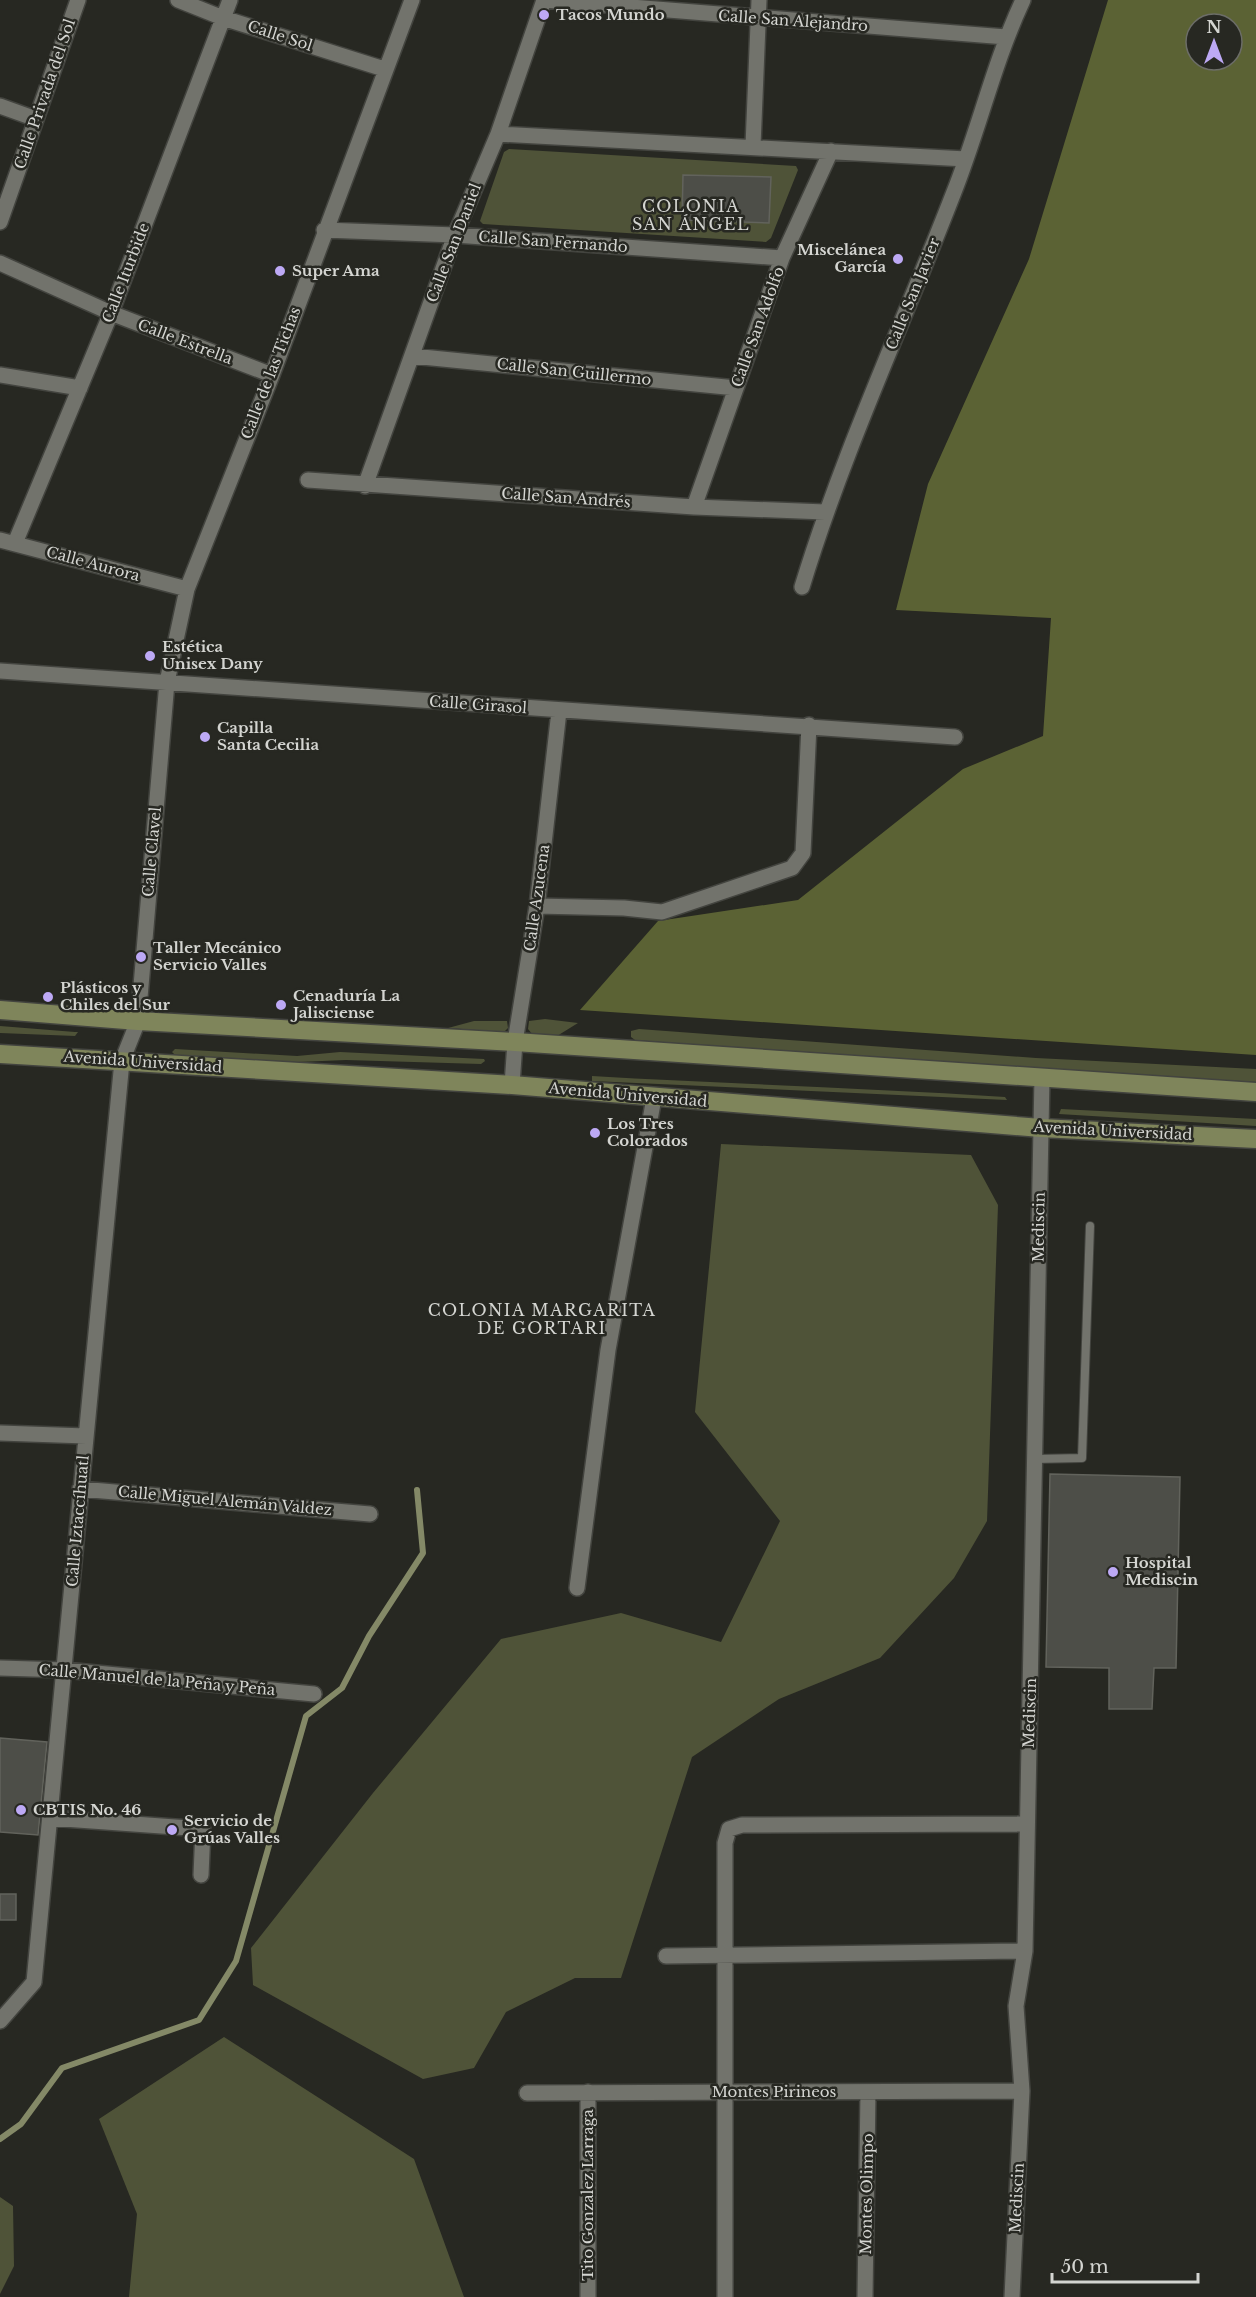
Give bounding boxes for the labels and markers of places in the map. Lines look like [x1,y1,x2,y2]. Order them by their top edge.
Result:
place label: Tacos Mundo [556,5,665,24]
marker: Tacos Mundo [537,8,551,22]
place label: Miscelánea García [797,240,886,276]
marker: Miscelánea García [891,252,905,266]
place label: Super Ama [292,261,380,280]
marker: Super Ama [273,264,287,278]
place label: Estética Unisex Dany [162,637,263,673]
marker: Estética Unisex Dany [143,649,157,663]
place label: Capilla Santa Cecilia [217,718,320,754]
marker: Capilla Santa Cecilia [198,730,212,744]
place label: Taller Mecánico Servicio Valles [153,938,282,974]
marker: Taller Mecánico Servicio Valles [134,950,148,964]
place label: Plásticos y Chiles del Sur [60,978,171,1014]
place label: Cenaduría La Jalisciense [290,986,400,1022]
marker: Plásticos y Chiles del Sur [41,990,55,1004]
marker: Cenaduría La Jalisciense [274,998,288,1012]
place label: Los Tres Colorados [607,1114,688,1150]
marker: Los Tres Colorados [588,1126,602,1140]
place label: Hospital Mediscin [1125,1553,1198,1589]
marker: Hospital Mediscin [1106,1565,1120,1579]
place label: CBTIS No. 46 [33,1800,141,1819]
marker: CBTIS No. 46 [14,1803,28,1817]
place label: Servicio de Grúas Valles [184,1811,280,1847]
marker: Servicio de Grúas Valles [165,1823,179,1837]

